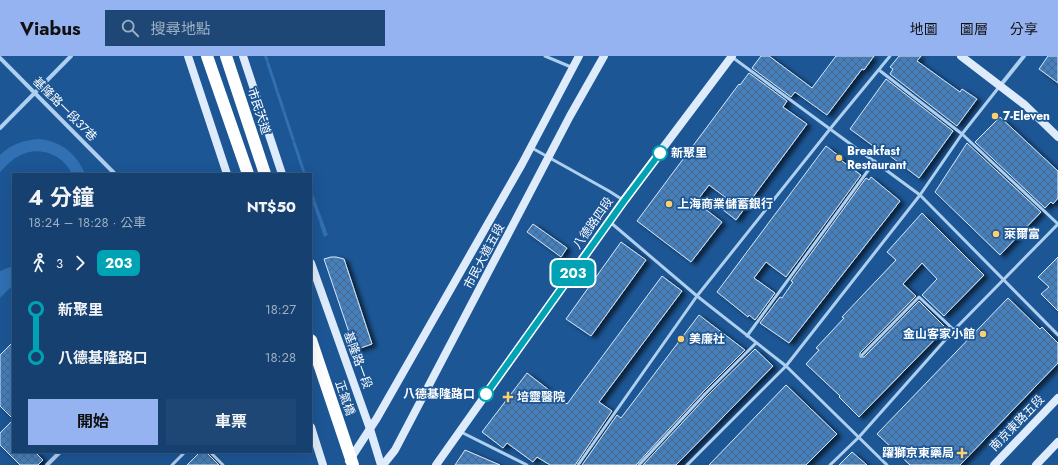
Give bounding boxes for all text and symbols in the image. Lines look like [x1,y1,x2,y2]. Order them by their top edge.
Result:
search box [105,10,385,46]
text: Viabus [20,15,81,42]
icon: search [119,17,141,39]
text: 搜尋地點 [151,18,211,40]
text: 地圖 [910,19,938,39]
text: 圖層 [960,19,988,39]
text: 分享 [1010,19,1038,39]
street label: 基隆路一段37巷 [29,73,101,145]
street label: 市民大道 [243,85,275,137]
place label: 7-Eleven [1003,107,1050,125]
marker: 7-Eleven [990,111,1000,121]
place label: Breakfast Restaurant [847,142,907,174]
place label: 新聚里 [671,144,707,162]
marker: 新聚里 [652,145,668,161]
marker: Breakfast Restaurant [834,153,844,163]
text: 4 分鐘 [28,181,94,213]
street label: 八德路四段 [568,193,618,253]
place label: 上海商業儲蓄銀行 [677,195,773,213]
text: NT$50 [247,196,296,218]
marker: 上海商業儲蓄銀行 [664,199,674,209]
text: 18:24 – 18:28 · 公車 [28,213,146,232]
street label: 市民大道五段 [459,220,509,292]
place label: 萊爾富 [1004,225,1040,243]
marker: 萊爾富 [991,229,1001,239]
icon: walk [28,252,50,274]
icon: forward [69,252,91,274]
text: 203 [105,253,132,273]
text: 3 [56,254,63,273]
line badge: 203 [550,260,596,286]
text: 203 [559,263,587,283]
text: 新聚里 [58,299,103,321]
text: 18:27 [265,300,296,319]
place label: 金山客家小館 [903,325,975,343]
street label: 基隆路一段 [339,329,377,391]
marker: 金山客家小館 [978,329,988,339]
place label: 美廉社 [689,330,725,348]
marker: 美廉社 [676,334,686,344]
text: 八德基隆路口 [58,347,148,369]
text: 18:28 [265,348,296,367]
street label: 正氣橋 [331,378,359,418]
place label: 八德基隆路口 [403,385,475,403]
marker: 八德基隆路口 [478,386,494,402]
place label: 培靈醫院 [517,388,565,406]
marker: 培靈醫院 [502,391,514,403]
street label: 南京東路五段 [986,391,1048,455]
button: 開始 [28,399,158,445]
button: 車票 [166,399,296,445]
place label: 躍獅京東藥局 [882,444,954,462]
marker: 躍獅京東藥局 [957,448,967,458]

